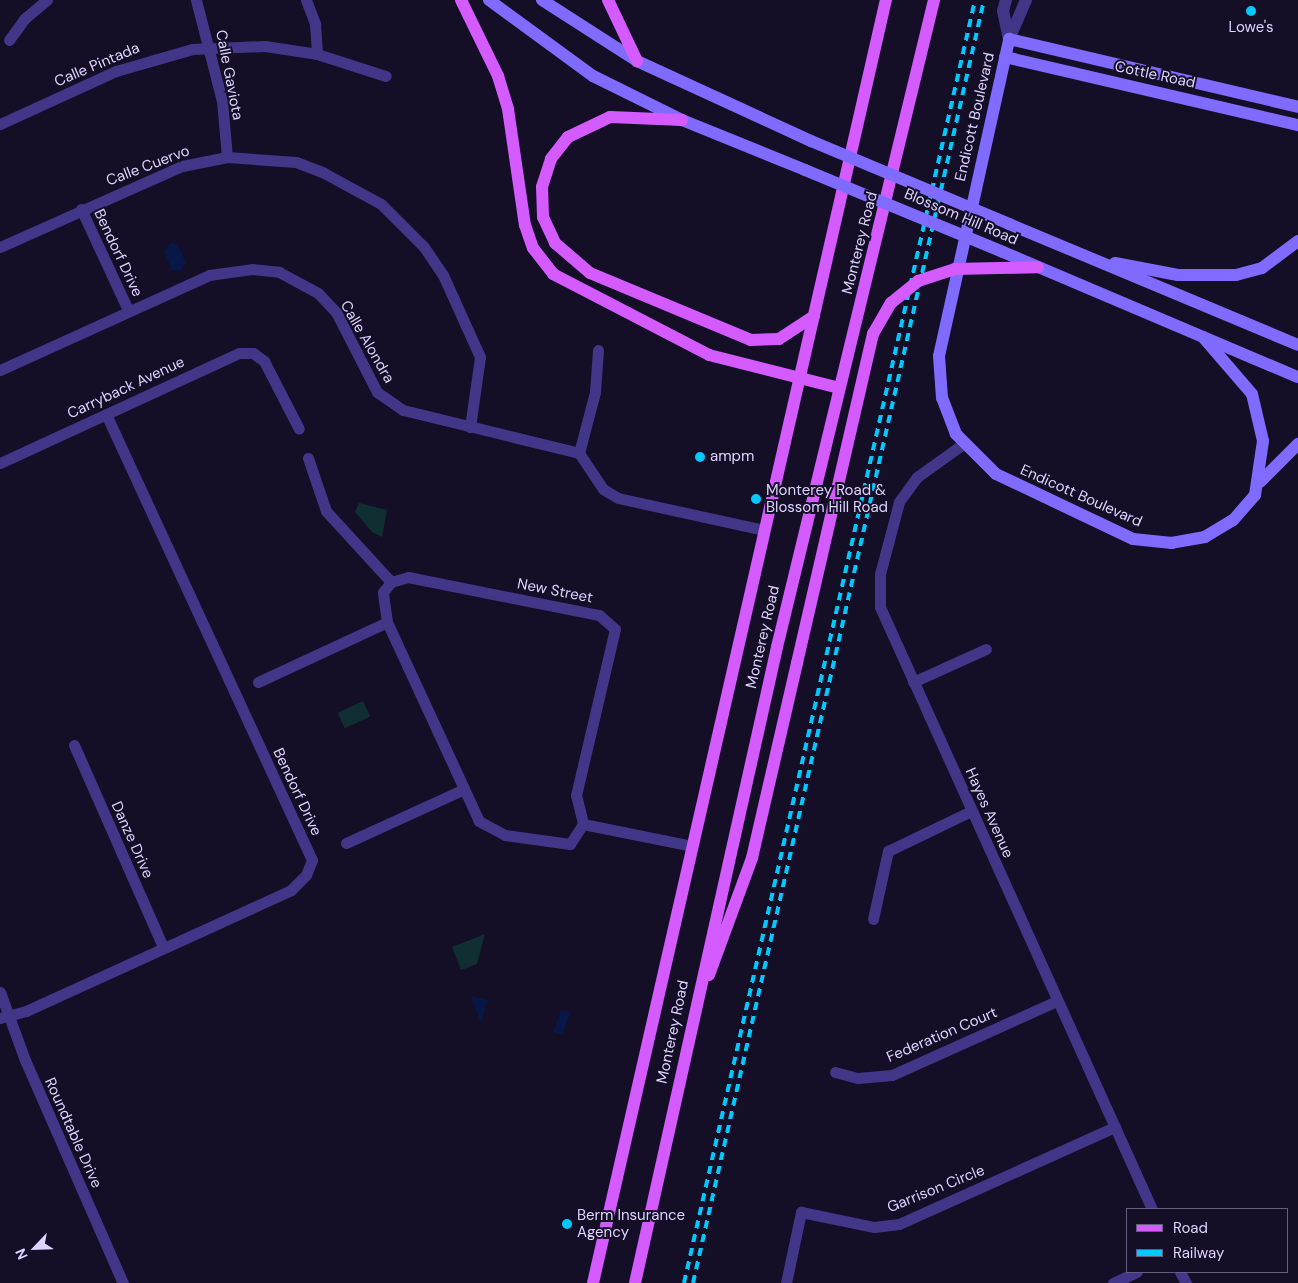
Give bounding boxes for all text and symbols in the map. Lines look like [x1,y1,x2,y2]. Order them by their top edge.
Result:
marker: Lowe's [1245,5,1257,17]
place label: Lowe's [1228,19,1274,37]
street label: Calle Gaviota [211,28,247,122]
street label: Calle Pintada [52,39,142,91]
street label: Endicott Boulevard [951,51,999,183]
street label: Cottle Road [1113,58,1197,92]
street label: Calle Cuervo [104,142,192,190]
street label: Blossom Hill Road [901,185,1021,249]
street label: Monterey Road [839,190,881,296]
street label: Bendorf Drive [90,206,146,300]
street label: Calle Alondra [336,298,398,386]
street label: Carryback Avenue [65,353,187,423]
place label: ampm [710,448,754,466]
marker: ampm [694,451,706,463]
street label: Endicott Boulevard [1017,461,1145,531]
place label: Monterey Road & Blossom Hill Road [766,481,888,516]
marker: Monterey Road & Blossom Hill Road [750,493,762,505]
street label: New Street [516,575,594,607]
street label: Monterey Road [742,584,784,690]
street label: Bendorf Drive [269,745,325,839]
street label: Hayes Avenue [961,765,1017,861]
street label: Danze Drive [107,799,157,881]
street label: Monterey Road [653,979,693,1085]
street label: Federation Court [884,1004,1000,1066]
street label: Roundtable Drive [41,1075,105,1191]
street label: Garrison Circle [885,1161,987,1217]
place label: Berm Insurance Agency [577,1206,685,1241]
legend [1126,1208,1288,1273]
marker: Berm Insurance Agency [561,1218,573,1230]
text: Road [1173,1218,1208,1238]
north arrow [10,1223,60,1273]
text: Railway [1173,1243,1224,1263]
text: N [11,1246,32,1262]

